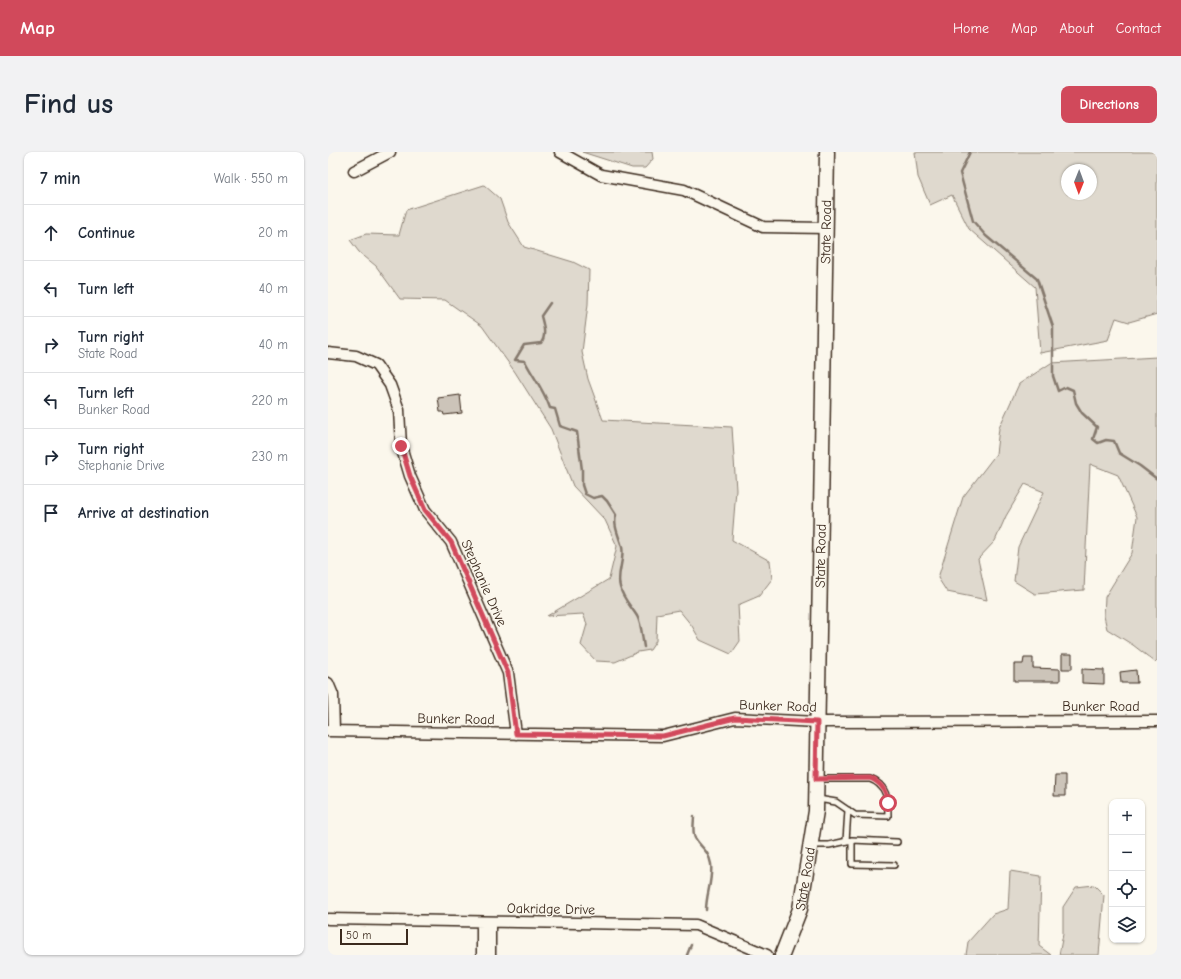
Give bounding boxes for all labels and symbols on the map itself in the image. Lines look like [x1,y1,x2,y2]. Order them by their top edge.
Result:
north arrow [1061,164,1097,200]
street label: State Road [817,200,835,264]
route end [392,437,410,455]
street label: State Road [811,524,829,588]
street label: Stephanie Drive [457,537,511,629]
street label: Bunker Road [739,696,817,716]
street label: Bunker Road [1062,698,1140,715]
street label: Bunker Road [417,710,495,728]
route start [879,794,897,812]
street label: State Road [791,846,818,912]
street label: Oakridge Drive [507,900,595,918]
scale bar [340,927,408,946]

